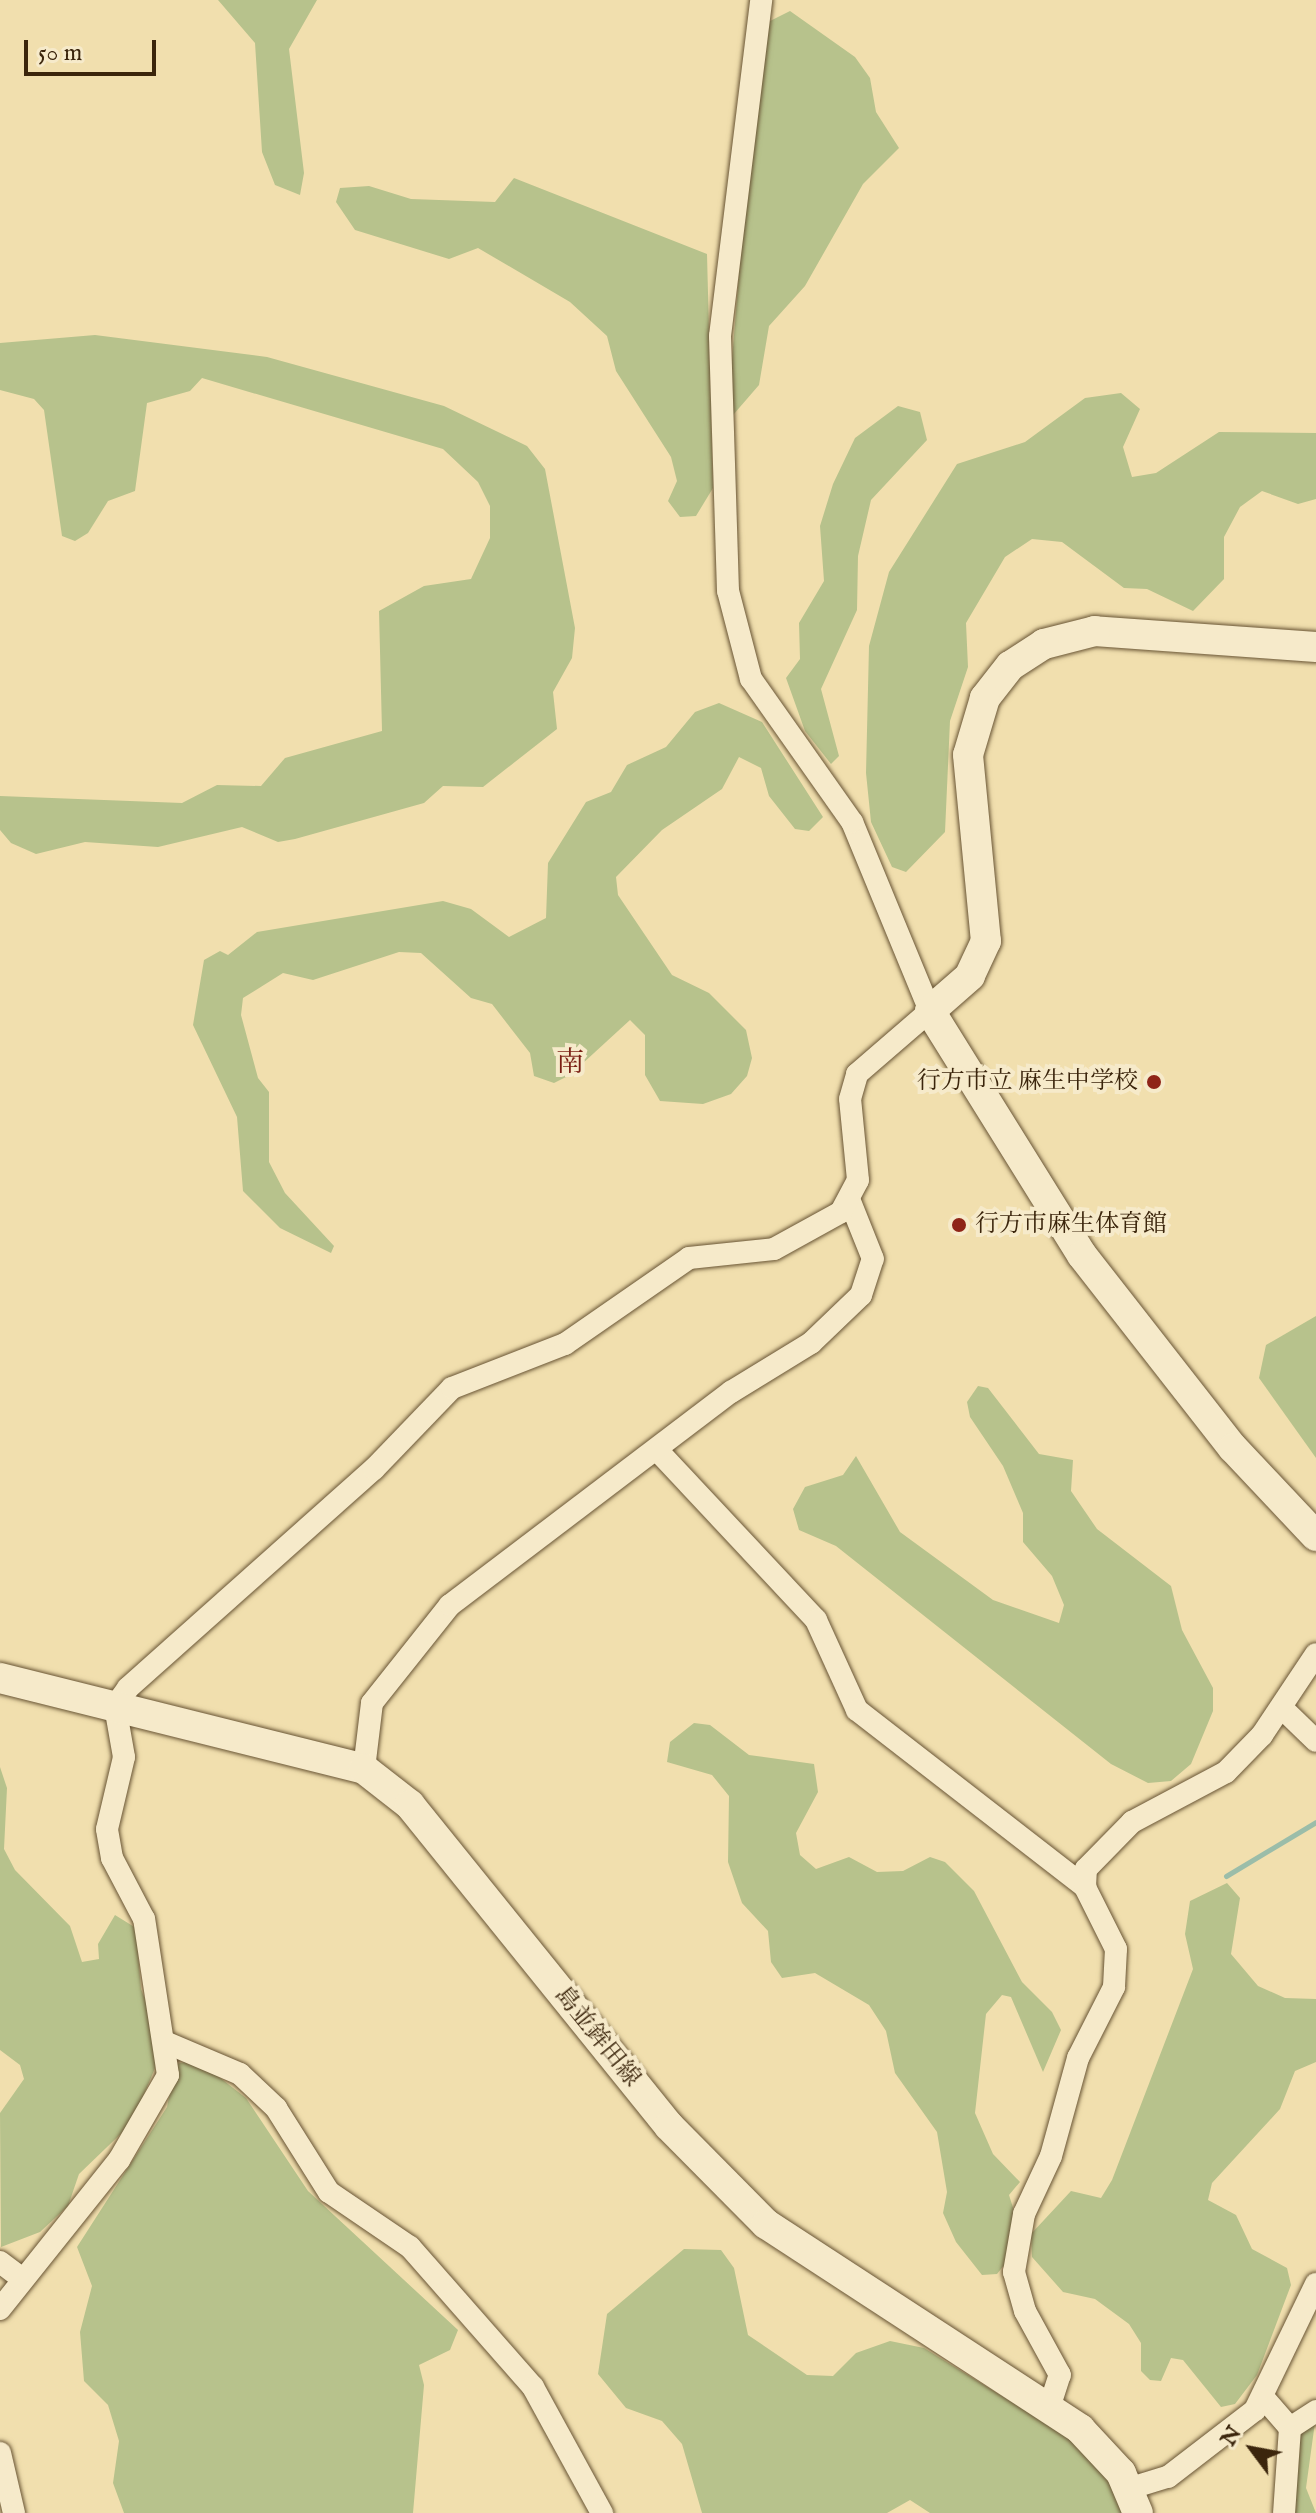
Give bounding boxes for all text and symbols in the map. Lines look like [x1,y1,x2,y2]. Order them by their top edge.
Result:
scale bar [28,24,160,74]
text: 50 m [38,38,82,69]
district label: 南 [556,1047,584,1081]
place label: 行方市立 麻生中学校 [917,1068,1138,1096]
marker: 行方市立 麻生中学校 [1145,1073,1163,1091]
place label: 行方市麻生体育館 [975,1211,1167,1239]
marker: 行方市麻生体育館 [950,1216,968,1234]
street label: 島並鉾田線 [548,1981,646,2093]
north arrow [1212,2409,1292,2489]
text: N [1215,2421,1249,2452]

